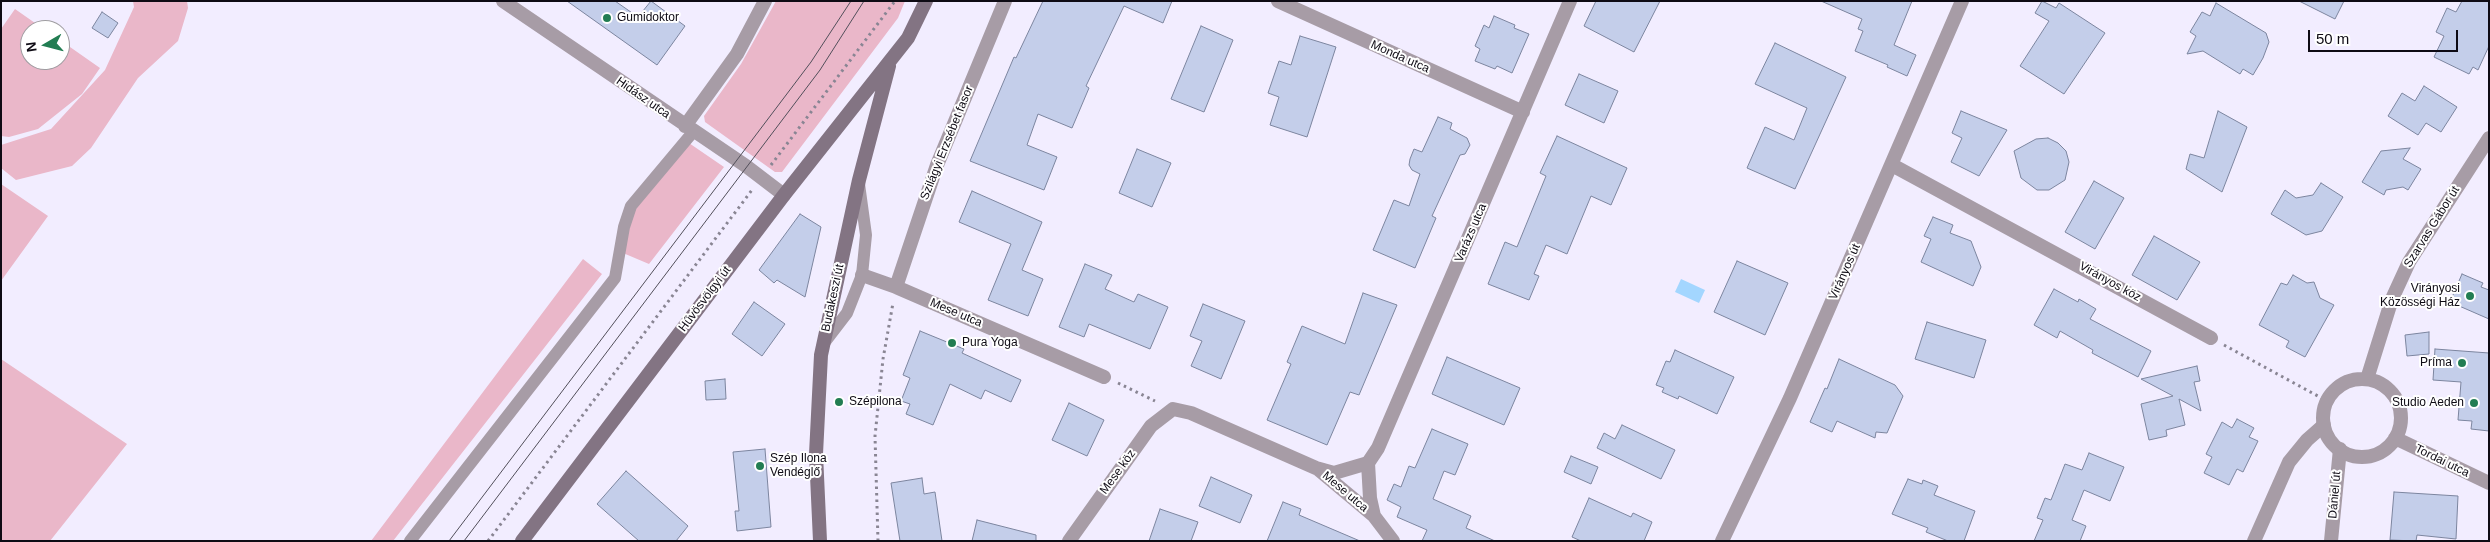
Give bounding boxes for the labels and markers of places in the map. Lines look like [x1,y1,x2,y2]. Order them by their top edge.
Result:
place label: Gumidoktor [617,11,679,25]
marker: Gumidoktor [601,12,613,24]
place label: Virányosi Közösségi Ház [2380,282,2460,310]
marker: Virányosi Közösségi Ház [2464,290,2476,302]
place label: Pura Yoga [962,336,1018,350]
marker: Pura Yoga [946,337,958,349]
place label: Príma [2420,356,2452,370]
marker: Príma [2456,357,2468,369]
place label: Szépilona [849,395,902,409]
marker: Szépilona [833,396,845,408]
place label: Studio Aeden [2392,396,2464,410]
marker: Studio Aeden [2468,397,2480,409]
place label: Szép Ilona Vendéglő [770,452,827,480]
marker: Szép Ilona Vendéglő [754,460,766,472]

